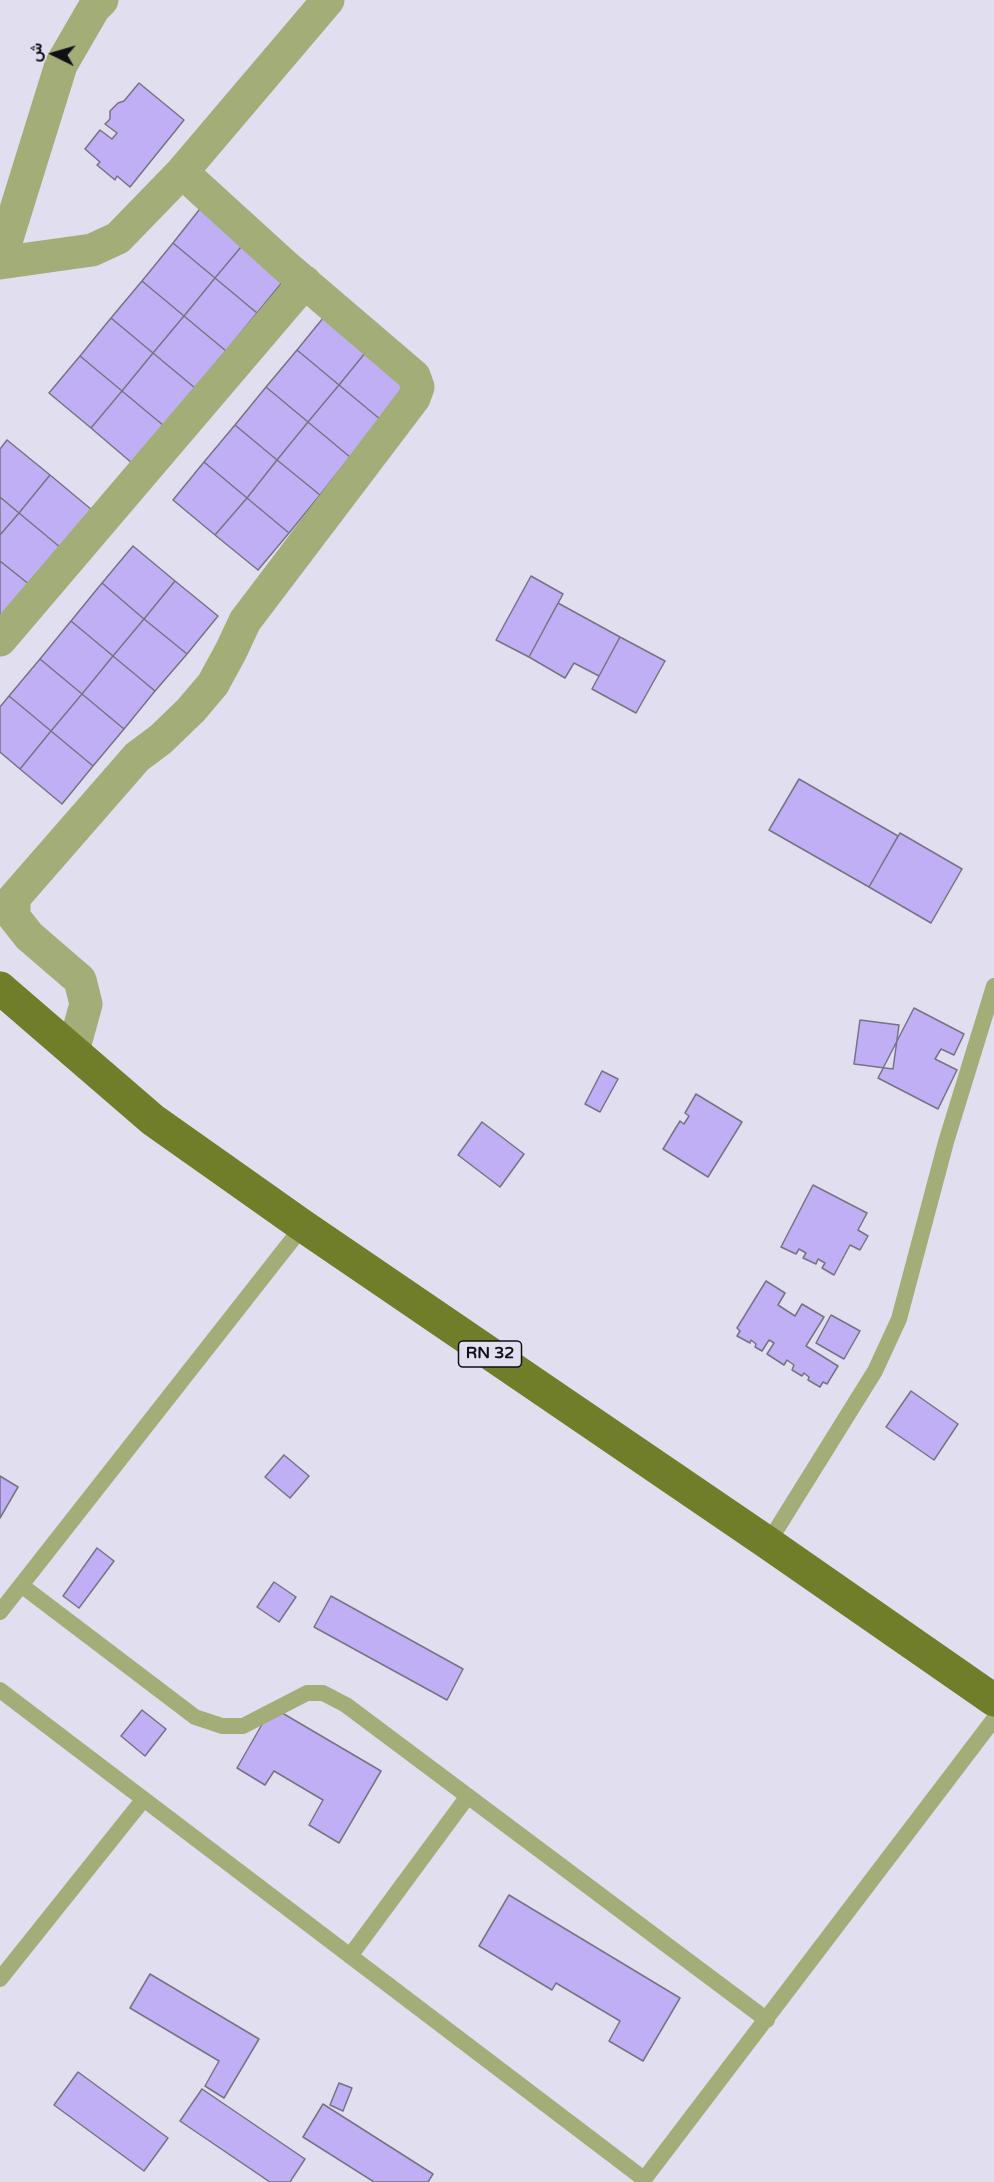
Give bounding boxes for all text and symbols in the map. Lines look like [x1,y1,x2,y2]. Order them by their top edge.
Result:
north arrow [24,24,84,84]
text: ش [25,42,47,63]
road number: RN 32 [458,1341,522,1367]

